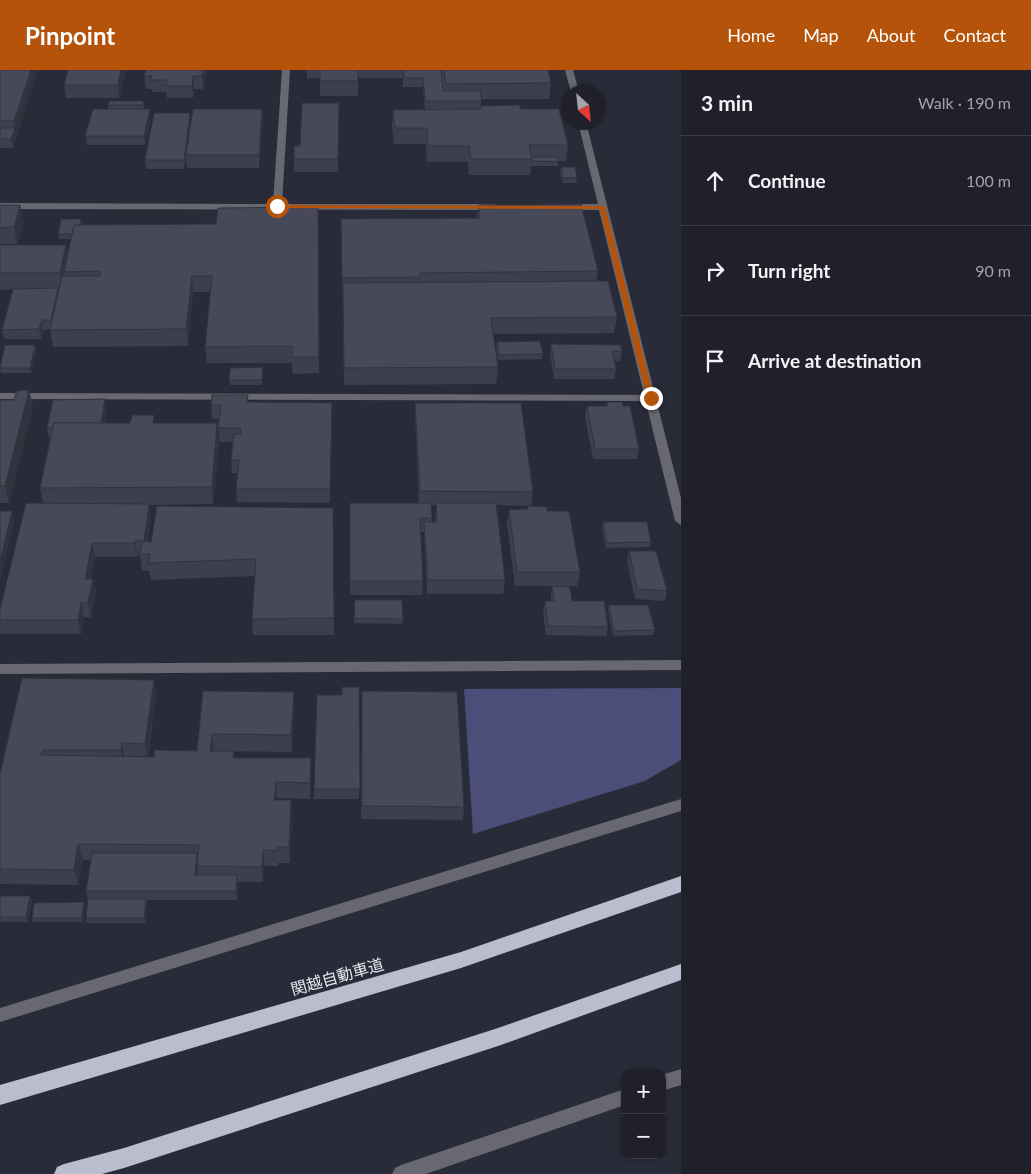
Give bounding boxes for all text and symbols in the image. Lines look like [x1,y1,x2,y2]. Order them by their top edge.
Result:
text: Pinpoint [25,21,115,50]
text: Home [727,24,775,46]
text: Map [803,24,839,46]
text: About [867,24,916,46]
text: Contact [944,24,1006,46]
north arrow [561,85,606,130]
text: 3 min [701,90,753,115]
text: Walk · 190 m [918,93,1011,112]
icon: ahead [701,167,729,195]
text: Continue [748,169,826,192]
text: 100 m [966,171,1011,190]
route start [266,195,289,218]
icon: right [701,257,729,285]
text: Turn right [748,259,830,282]
text: 90 m [975,261,1011,280]
icon: arrive [701,347,729,375]
text: Arrive at destination [748,349,921,372]
route end [640,387,663,410]
street label: 関越自動車道 [288,954,386,998]
map controls [621,1069,666,1159]
button: + [621,1069,666,1114]
button: − [621,1114,666,1159]

